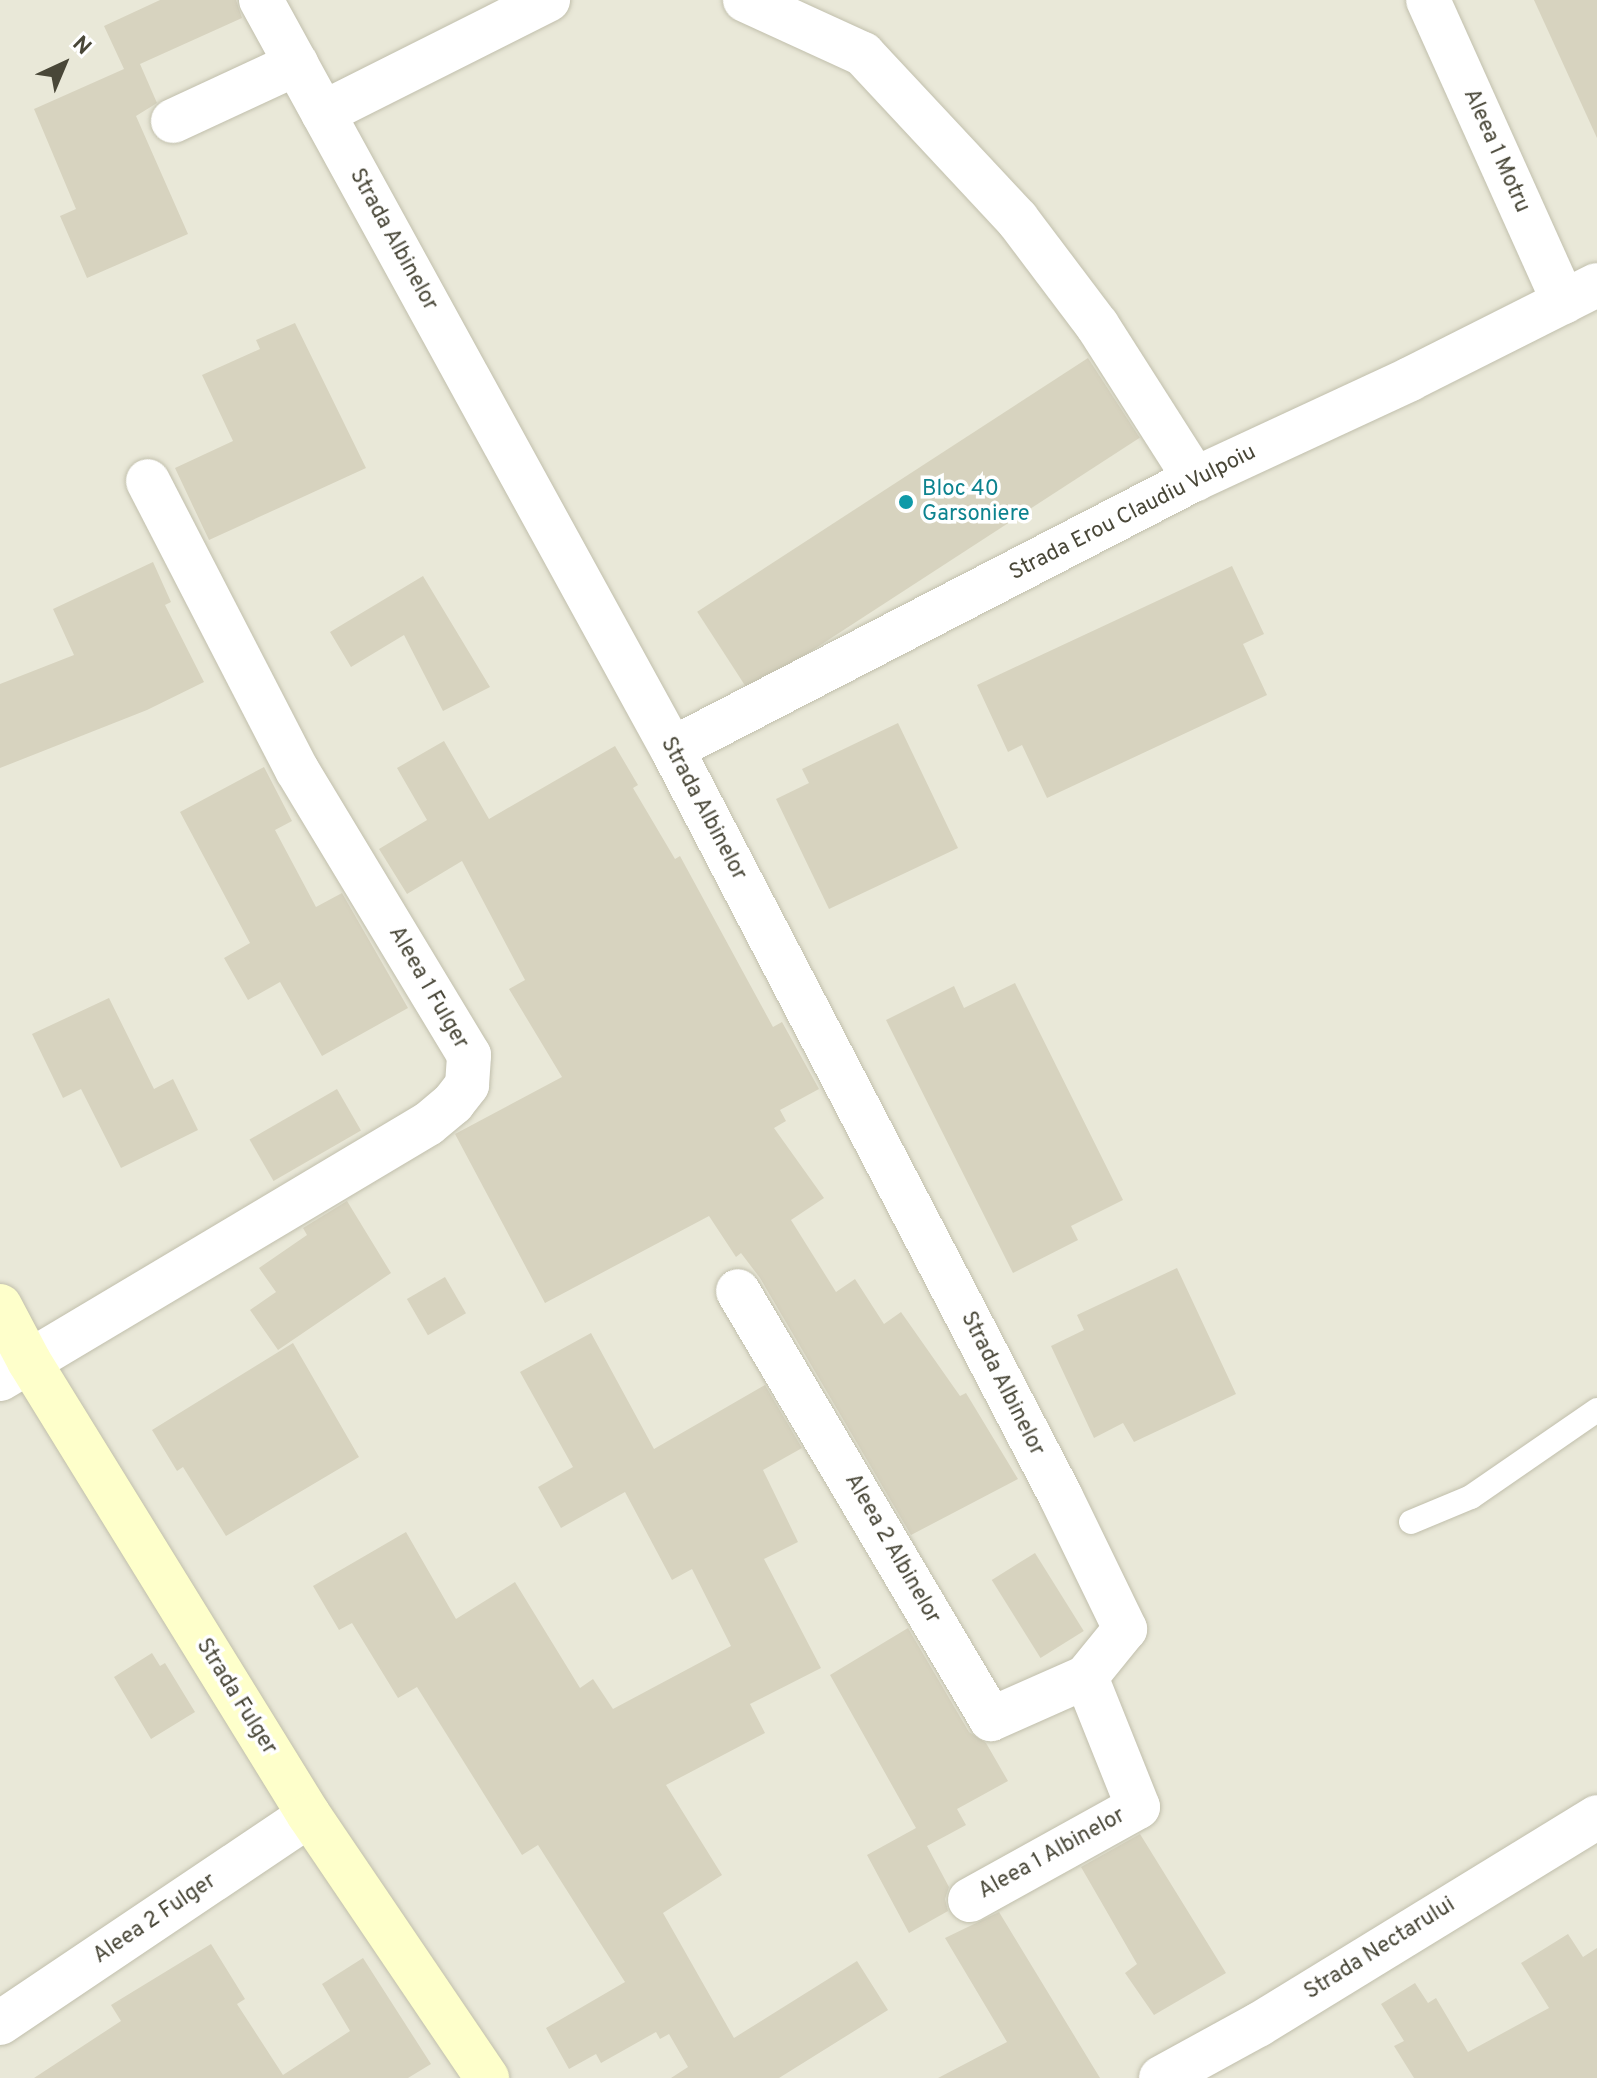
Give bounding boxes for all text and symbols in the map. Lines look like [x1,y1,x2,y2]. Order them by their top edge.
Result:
north arrow [24,24,104,104]
text: N [66,31,96,62]
street label: Aleea 1 Motru [1457,85,1535,217]
street label: Strada Albinelor [343,164,443,316]
street label: Strada Erou Claudiu Vulpoiu [1005,439,1261,587]
place label: Bloc 40 Garsoniere [922,476,1029,528]
marker: Bloc 40 Garsoniere [897,493,915,511]
street label: Strada Albinelor [654,733,752,885]
street label: Aleea 1 Fulger [382,922,474,1054]
street label: Strada Albinelor [954,1307,1050,1461]
street label: Aleea 2 Albinelor [838,1469,946,1629]
street label: Strada Fulger [190,1634,282,1760]
street label: Aleea 1 Albinelor [974,1803,1130,1905]
street label: Aleea 2 Fulger [88,1868,222,1970]
street label: Strada Nectarului [1300,1892,1460,2006]

